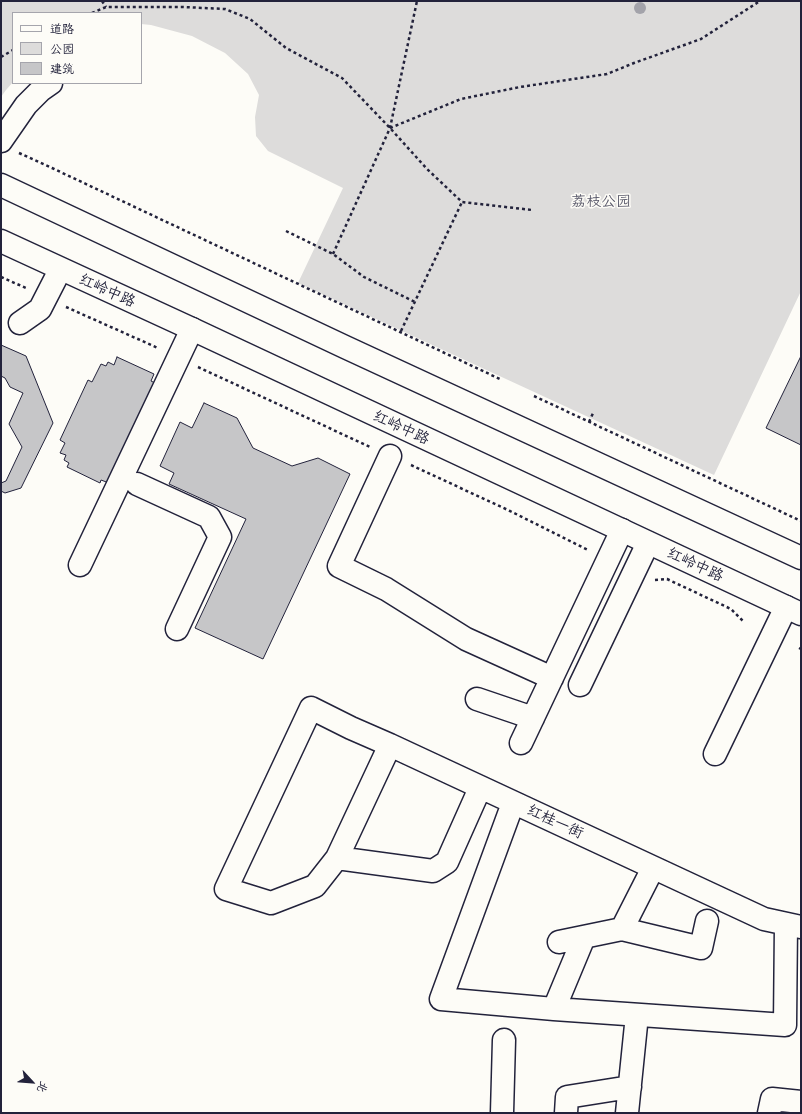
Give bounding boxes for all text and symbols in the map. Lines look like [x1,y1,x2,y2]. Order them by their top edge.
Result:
legend [12,12,142,84]
text: 道路 [50,20,74,37]
text: 公园 [50,40,74,57]
text: 建筑 [50,60,74,77]
park label: 荔枝公园 [571,193,631,211]
street label: 红岭中路 [76,271,138,311]
street label: 红岭中路 [370,407,432,449]
street label: 红岭中路 [664,544,726,586]
street label: 红桂一街 [524,801,586,843]
north arrow [12,1062,52,1102]
text: 北 [34,1079,51,1095]

